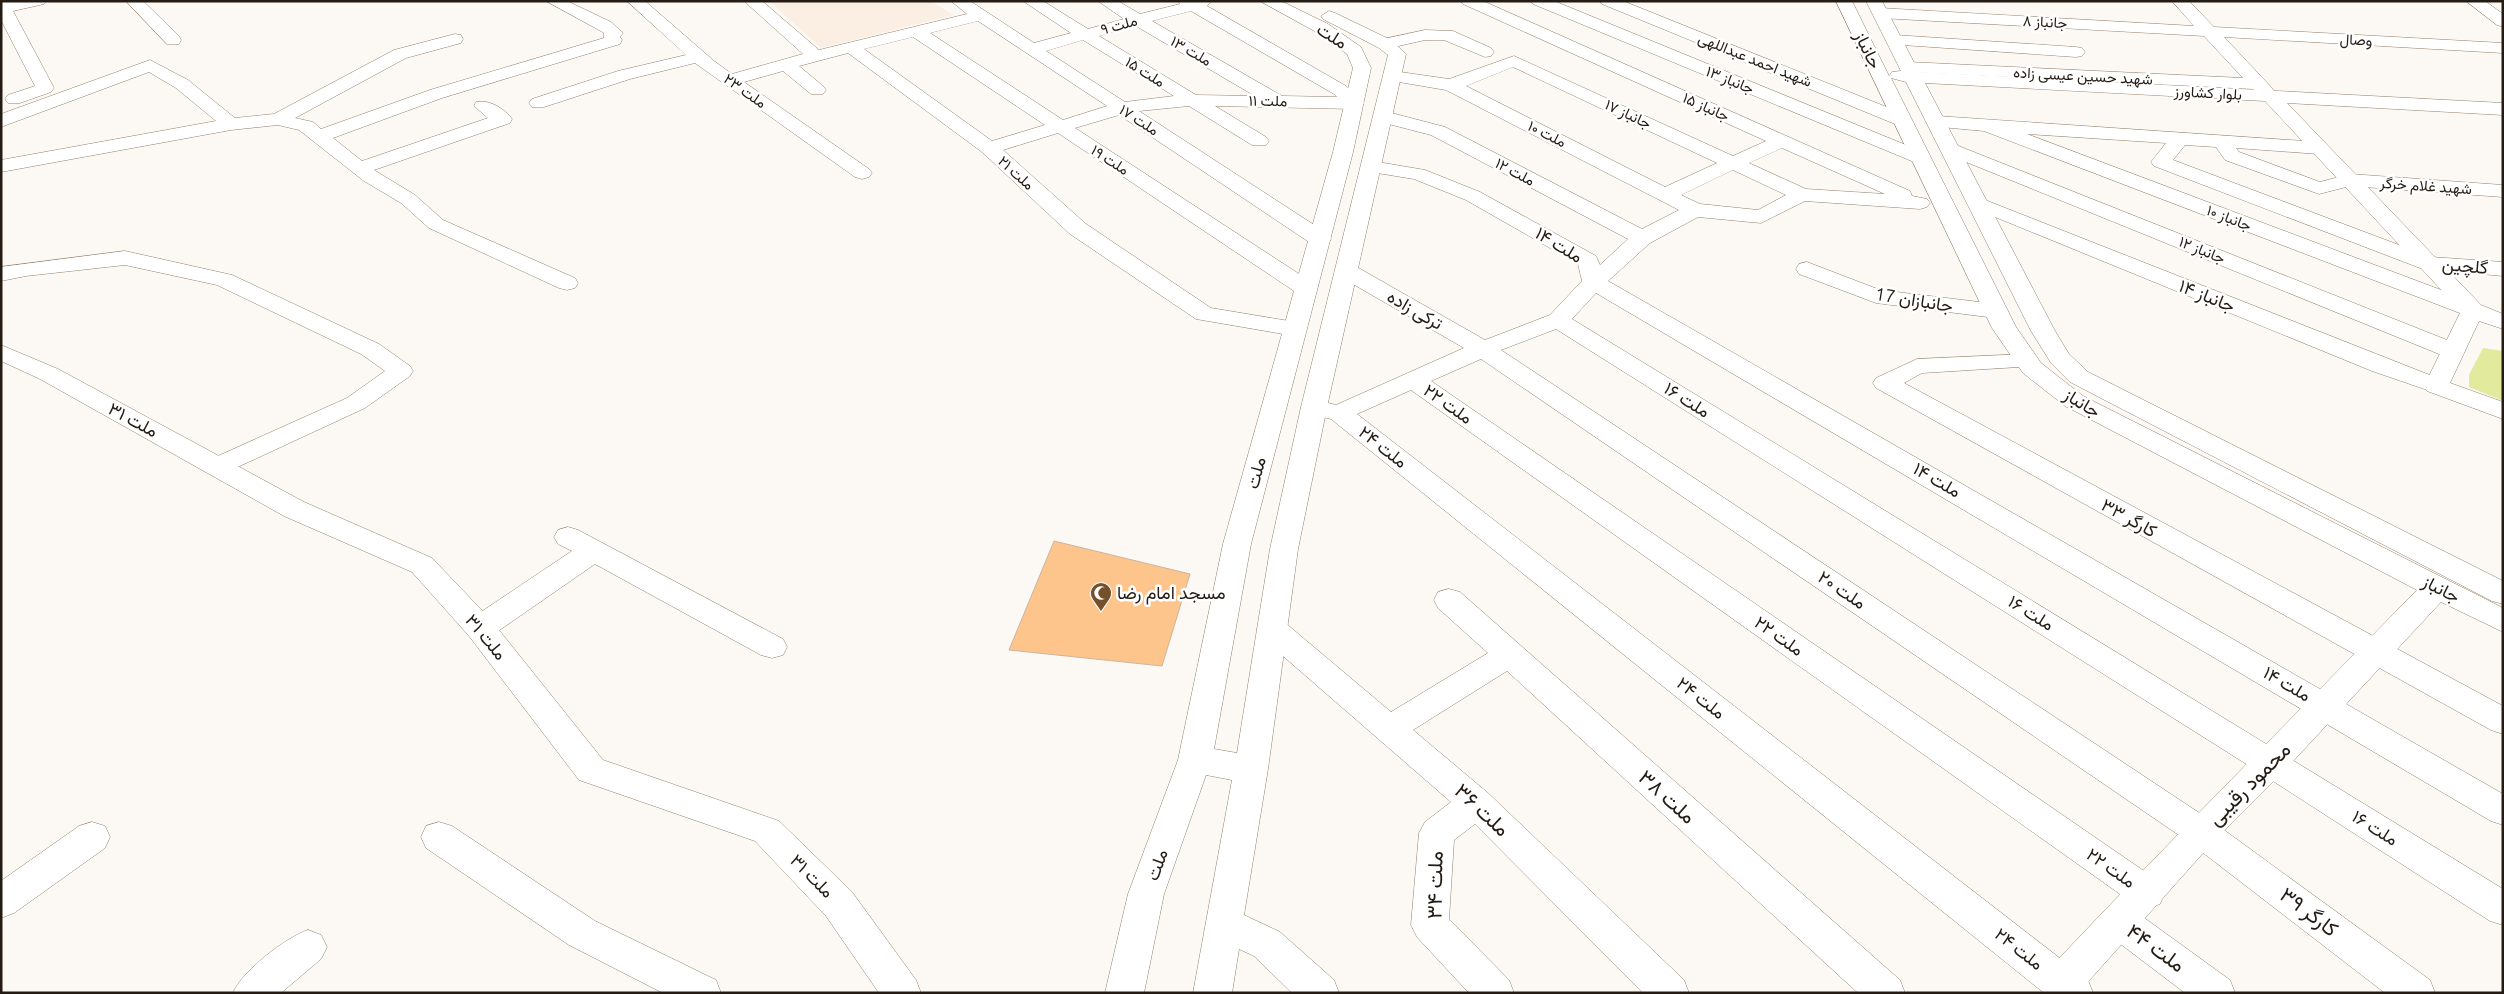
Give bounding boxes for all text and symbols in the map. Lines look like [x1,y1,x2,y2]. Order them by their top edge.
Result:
street label: ملت ۹ [1099,11,1139,38]
street label: جانباز ۸ [2022,12,2068,32]
street label: ملت [1314,18,1351,52]
street label: جانباز [1849,27,1886,72]
street label: شهید احمد عبداللهی [1695,29,1815,92]
street label: وصال [2339,30,2373,50]
street label: ملت ۱۳ [1168,32,1215,69]
street label: ملت ۱۵ [1122,53,1168,90]
street label: جانباز ۱۳ [1703,62,1757,98]
street label: شهید حسین عیسی زاده [2013,63,2154,90]
street label: ملت ۲۳ [721,70,770,111]
street label: بلوار کشاورز [2173,82,2242,104]
street label: جانباز ۱۵ [1680,89,1732,125]
street label: ملت ۱۱ [1248,92,1288,109]
street label: جانباز ۱۷ [1602,95,1654,133]
street label: ملت ۱۷ [1116,101,1162,139]
street label: ملت ۱۰ [1525,117,1569,150]
street label: ملت ۱۹ [1088,141,1132,178]
street label: ملت ۲۱ [995,152,1038,193]
street label: ملت ۱۲ [1493,154,1538,189]
street label: شهید غلام خرگر [2378,174,2473,199]
street label: جانباز ۱۰ [2204,201,2254,235]
street label: ملت ۱۴ [1532,222,1587,266]
street label: جانباز ۱۲ [2176,233,2228,267]
street label: گلچین [2441,253,2489,280]
street label: جانباز ۱۴ [2176,275,2238,317]
street label: جانبازان 17 [1873,283,1955,317]
street label: ترکی زاده [1383,285,1447,335]
street label: ملت ۱۶ [1661,377,1714,421]
street label: ملت ۲۲ [1420,379,1477,427]
street label: جانباز [2059,383,2104,422]
street label: ملت ۳۱ [105,398,162,440]
street label: ملت ۲۴ [1355,421,1412,471]
street label: ملت [1241,455,1269,491]
street label: ملت ۱۴ [1910,458,1965,501]
street label: کارگر ۳۳ [2097,494,2161,542]
street label: ملت ۲۰ [1815,566,1870,612]
street label: جانباز [2418,570,2463,608]
mosque icon: مسجد امام رضا [1089,581,1113,612]
place label: مسجد امام رضا [1117,582,1226,605]
street label: ملت ۱۶ [2005,590,2058,634]
street label: ملت ۳۱ [462,610,512,663]
street label: ملت ۲۲ [1751,611,1808,659]
street label: ملت ۱۴ [2260,662,2315,705]
street label: ملت ۲۴ [1673,672,1730,722]
street label: محمود رقیبی [2202,737,2296,831]
street label: ملت ۳۸ [1634,764,1701,828]
street label: ملت ۳۶ [1450,778,1515,841]
street label: ملت ۱۶ [2349,805,2402,849]
street label: ملت ۲۲ [2083,843,2140,891]
street label: ملت [1141,846,1171,883]
street label: ملت ۳۱ [787,849,839,901]
street label: ملت ۳۴ [1421,851,1447,919]
street label: کارگر ۳۹ [2275,882,2343,942]
street label: ملت ۴۴ [2123,918,2190,976]
street label: ملت ۲۴ [1991,923,2048,973]

